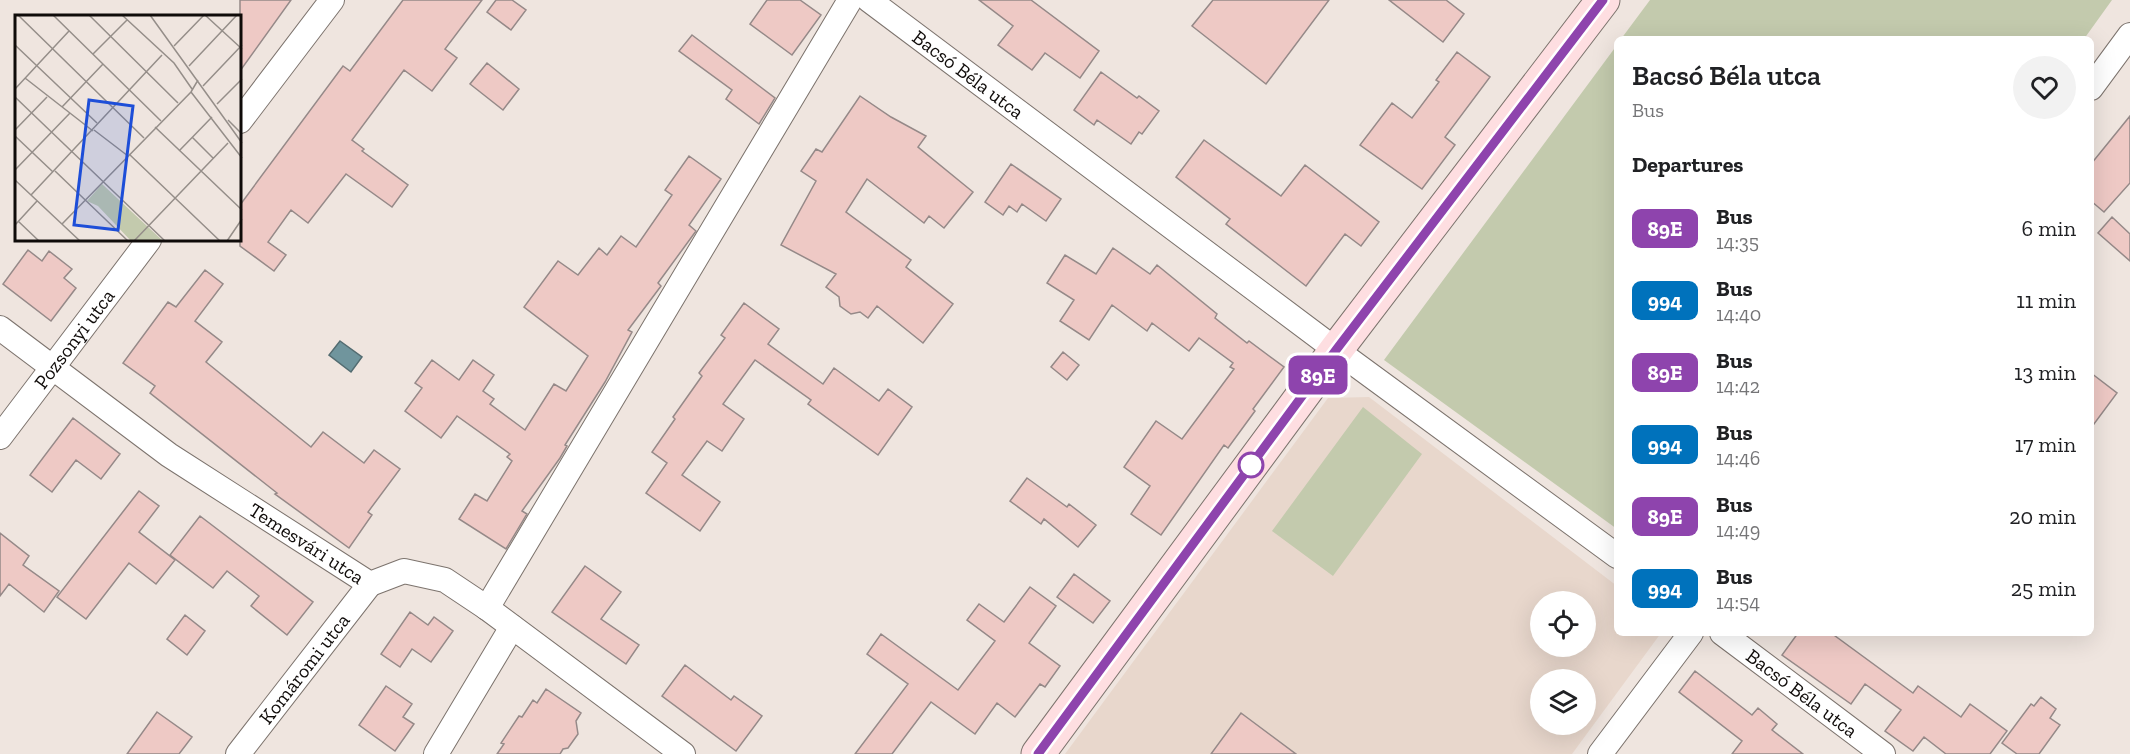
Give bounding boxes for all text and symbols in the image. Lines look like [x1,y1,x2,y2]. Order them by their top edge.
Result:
inset map [15,15,242,242]
street label: Bacsó Béla utca [908,25,1029,124]
button: heart [2013,56,2076,119]
text: Bacsó Béla utca [1632,59,1821,92]
text: Bus [1632,98,1664,122]
text: Departures [1632,151,1743,178]
text: Bus [1716,203,1753,230]
text: 6 min [2022,215,2076,242]
text: 89E [1647,216,1683,241]
text: 14:35 [1716,230,1759,254]
text: Bus [1716,275,1753,302]
street label: Pozsonyi utca [29,284,120,393]
text: 11 min [2016,287,2076,314]
text: 994 [1648,288,1682,313]
text: 14:40 [1716,302,1761,326]
text: Bus [1716,347,1753,374]
line badge: 89E [1284,356,1352,394]
text: 13 min [2014,359,2076,386]
text: 89E [1647,360,1683,385]
text: 89E [1300,363,1336,388]
text: 14:42 [1716,374,1760,398]
text: Bus [1716,419,1753,446]
text: 17 min [2015,431,2076,458]
text: 994 [1648,432,1682,457]
text: 14:46 [1716,446,1760,470]
unlabelled marker [1238,452,1264,478]
text: Bus [1716,491,1753,518]
street label: Temesvári utca [245,498,369,589]
text: 20 min [2009,503,2076,530]
text: 89E [1647,504,1683,529]
text: 14:49 [1716,518,1760,542]
text: Bus [1716,563,1753,590]
text: 25 min [2011,575,2076,602]
text: 994 [1648,576,1682,601]
text: 14:54 [1716,590,1760,614]
map controls [1530,591,1596,735]
button: locate [1530,591,1596,657]
street label: Komáromi utca [254,608,355,729]
street label: Bacsó Béla utca [1741,643,1863,743]
button: layers [1530,669,1596,735]

